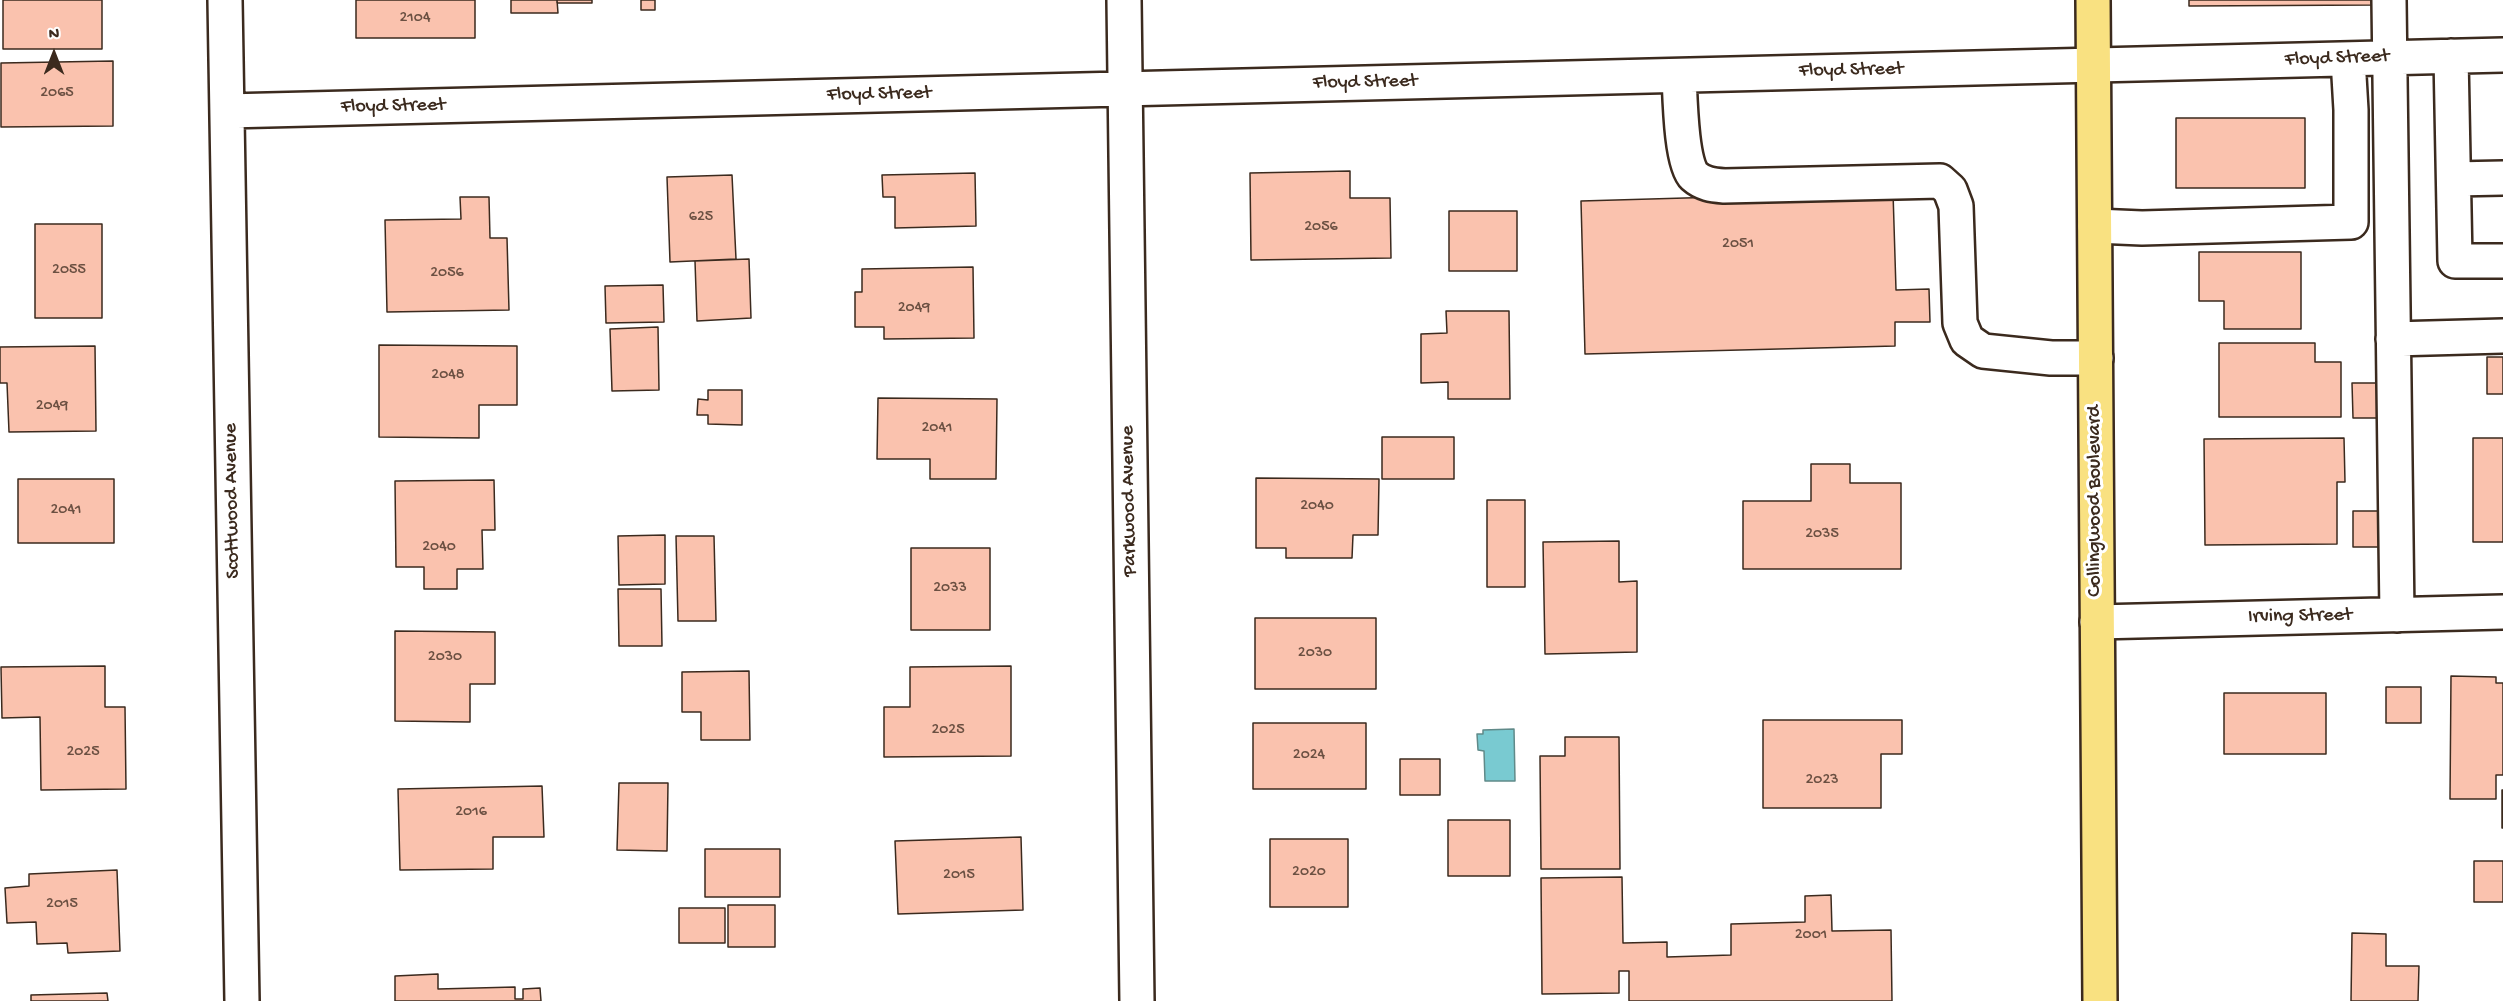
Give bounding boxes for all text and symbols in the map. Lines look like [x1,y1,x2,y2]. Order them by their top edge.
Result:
house number: 2104 [400,9,430,29]
north arrow [24,24,84,84]
text: N [49,26,59,45]
street label: Floyd Street [2284,45,2390,73]
street label: Floyd Street [1798,58,1904,84]
street label: Floyd Street [1312,70,1418,96]
street label: Floyd Street [826,82,932,108]
house number: 2065 [40,84,74,104]
street label: Floyd Street [340,94,446,120]
house number: 625 [689,208,713,228]
house number: 2056 [1304,218,1338,238]
house number: 2051 [1722,235,1754,255]
house number: 2055 [52,261,86,281]
house number: 2056 [430,264,464,284]
house number: 2049 [898,299,930,319]
house number: 2048 [431,366,465,386]
house number: 2049 [36,397,68,417]
street label: Collingwood Boulevard [2084,405,2108,597]
house number: 2041 [922,419,952,439]
street label: Scottwood Avenue [220,423,246,579]
street label: Parkwood Avenue [1117,425,1143,577]
house number: 2040 [1300,497,1334,517]
house number: 2041 [51,501,81,521]
house number: 2035 [1805,525,1839,545]
house number: 2040 [422,538,456,558]
house number: 2033 [933,579,967,599]
street label: Irving Street [2248,604,2352,630]
house number: 2030 [1298,644,1332,664]
house number: 2030 [428,648,462,668]
house number: 2025 [931,721,965,741]
house number: 2025 [66,743,100,763]
house number: 2024 [1293,746,1325,766]
house number: 2023 [1805,771,1839,791]
house number: 2016 [455,803,487,823]
house number: 2020 [1292,863,1326,883]
house number: 2015 [943,866,975,886]
house number: 2015 [46,895,78,915]
house number: 2001 [1795,926,1827,946]

